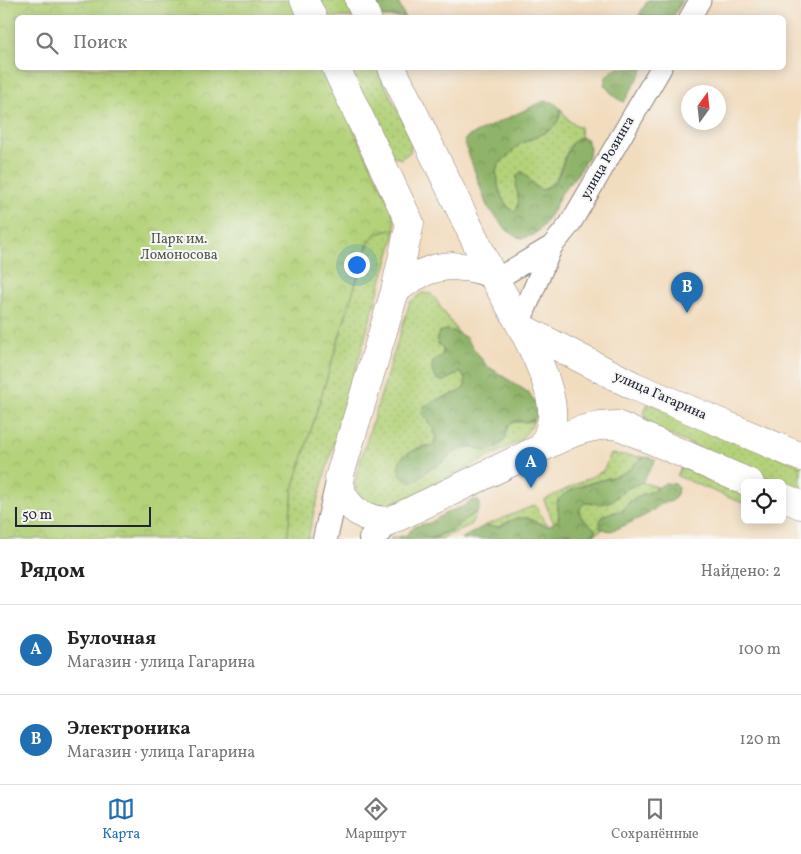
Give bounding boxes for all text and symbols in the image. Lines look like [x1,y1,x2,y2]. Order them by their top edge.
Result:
search box [15,15,786,70]
icon: search [33,29,61,57]
text: Поиск [73,30,127,56]
north arrow [681,85,726,130]
street label: улица Розинга [576,113,640,203]
park label: Парк им. Ломоносова [140,230,218,265]
your location [344,252,370,278]
pin: B [671,272,703,313]
street label: улица Гагарина [610,367,710,425]
pin: A [515,447,547,488]
map controls [741,479,786,524]
button: locate [741,479,786,524]
scale bar [15,504,151,527]
text: 50 m [22,506,52,525]
text: Рядом [20,557,85,586]
text: Найдено: 2 [701,561,781,583]
text: Булочная [67,626,156,652]
text: A [30,639,42,661]
text: 100 m [738,639,781,661]
text: Магазин · улица Гагарина [67,652,255,674]
text: Электроника [67,716,191,742]
text: B [31,729,41,751]
text: 120 m [739,729,781,751]
text: Магазин · улица Гагарина [67,742,255,764]
tab: Карта [102,795,140,844]
tab: Маршрут [345,795,407,844]
tab: Сохранённые [611,795,699,844]

